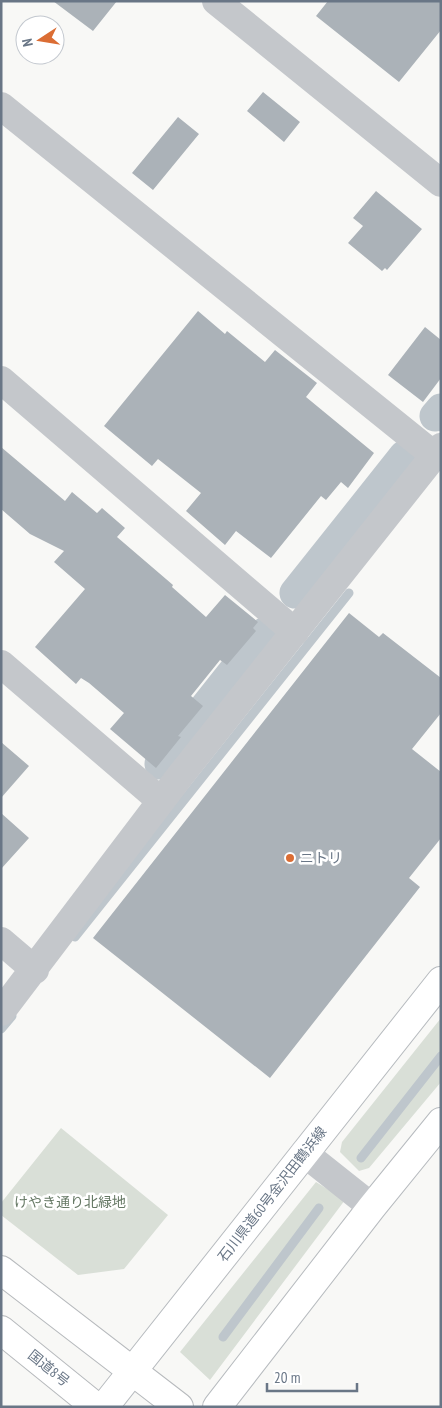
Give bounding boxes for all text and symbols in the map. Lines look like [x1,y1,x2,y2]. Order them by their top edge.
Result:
north arrow [15,15,65,65]
text: N [18,37,37,48]
place label: ニトリ [300,849,342,867]
marker: ニトリ [284,852,296,864]
street label: 石川県道60号金沢田鶴浜線 [214,1123,330,1265]
park label: けやき通り北緑地 [14,1193,126,1211]
street label: 国道8号 [25,1346,73,1390]
scale bar [267,1360,357,1392]
text: 20 m [274,1368,300,1387]

